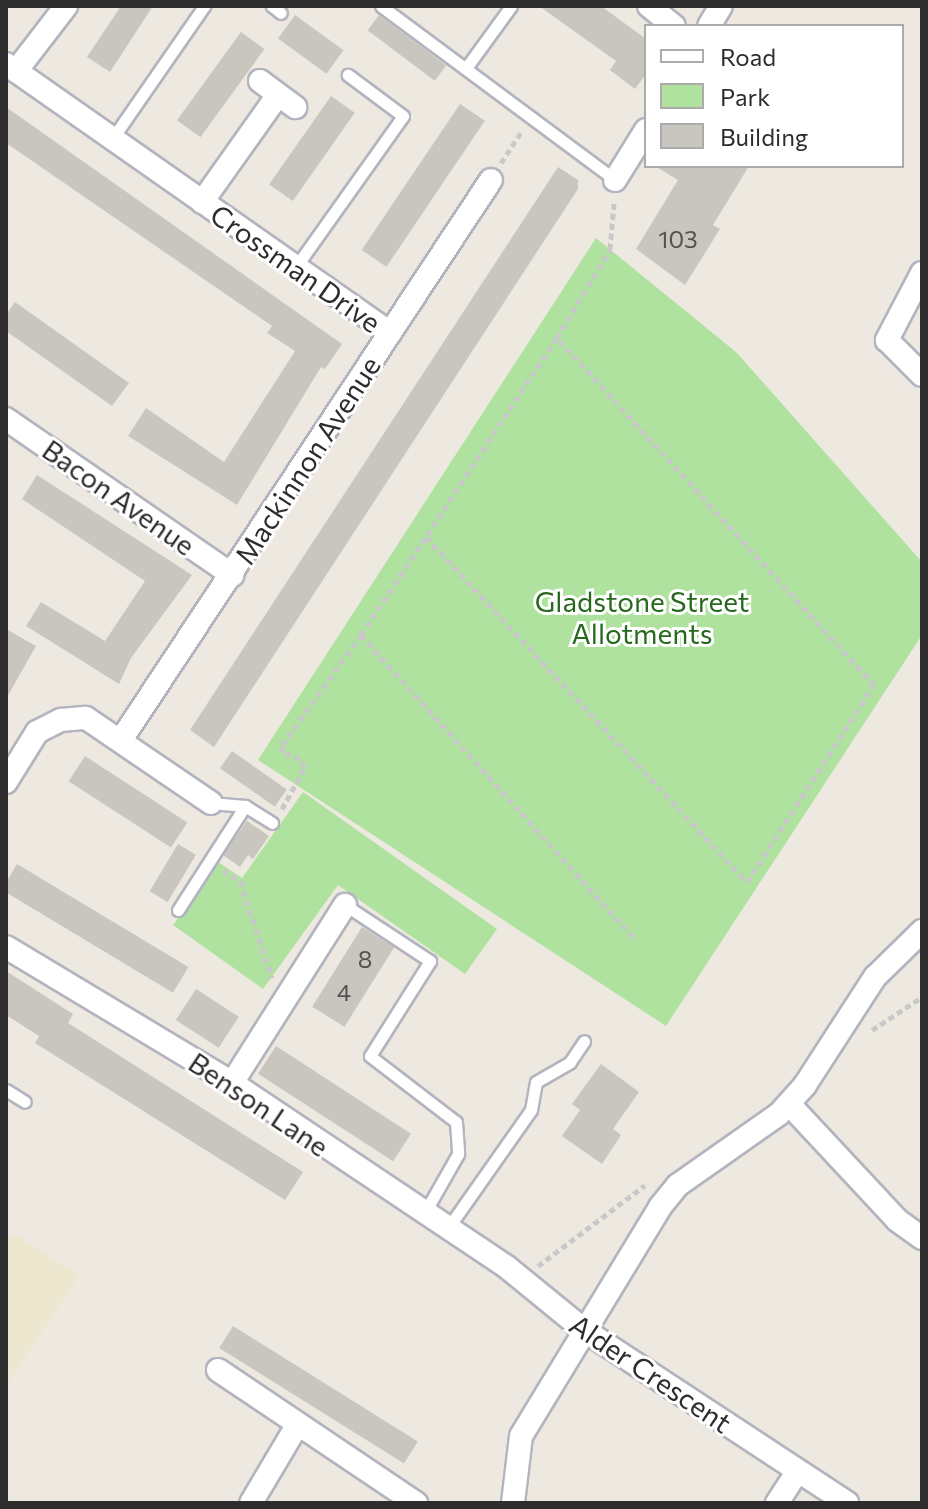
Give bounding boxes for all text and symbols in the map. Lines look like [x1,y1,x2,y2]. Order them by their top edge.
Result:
legend [644,24,904,168]
text: Road [720,42,776,71]
text: Park [720,82,770,111]
text: Building [720,122,808,151]
street label: Crossman Drive [204,197,388,339]
house number: 103 [658,225,698,253]
street label: Mackinnon Avenue [227,350,387,570]
street label: Bacon Avenue [36,432,202,562]
park label: Gladstone Street Allotments [535,584,749,650]
house number: 8 [358,945,372,973]
house number: 4 [337,978,351,1006]
street label: Benson Lane [183,1045,335,1163]
street label: Alder Crescent [564,1307,738,1439]

